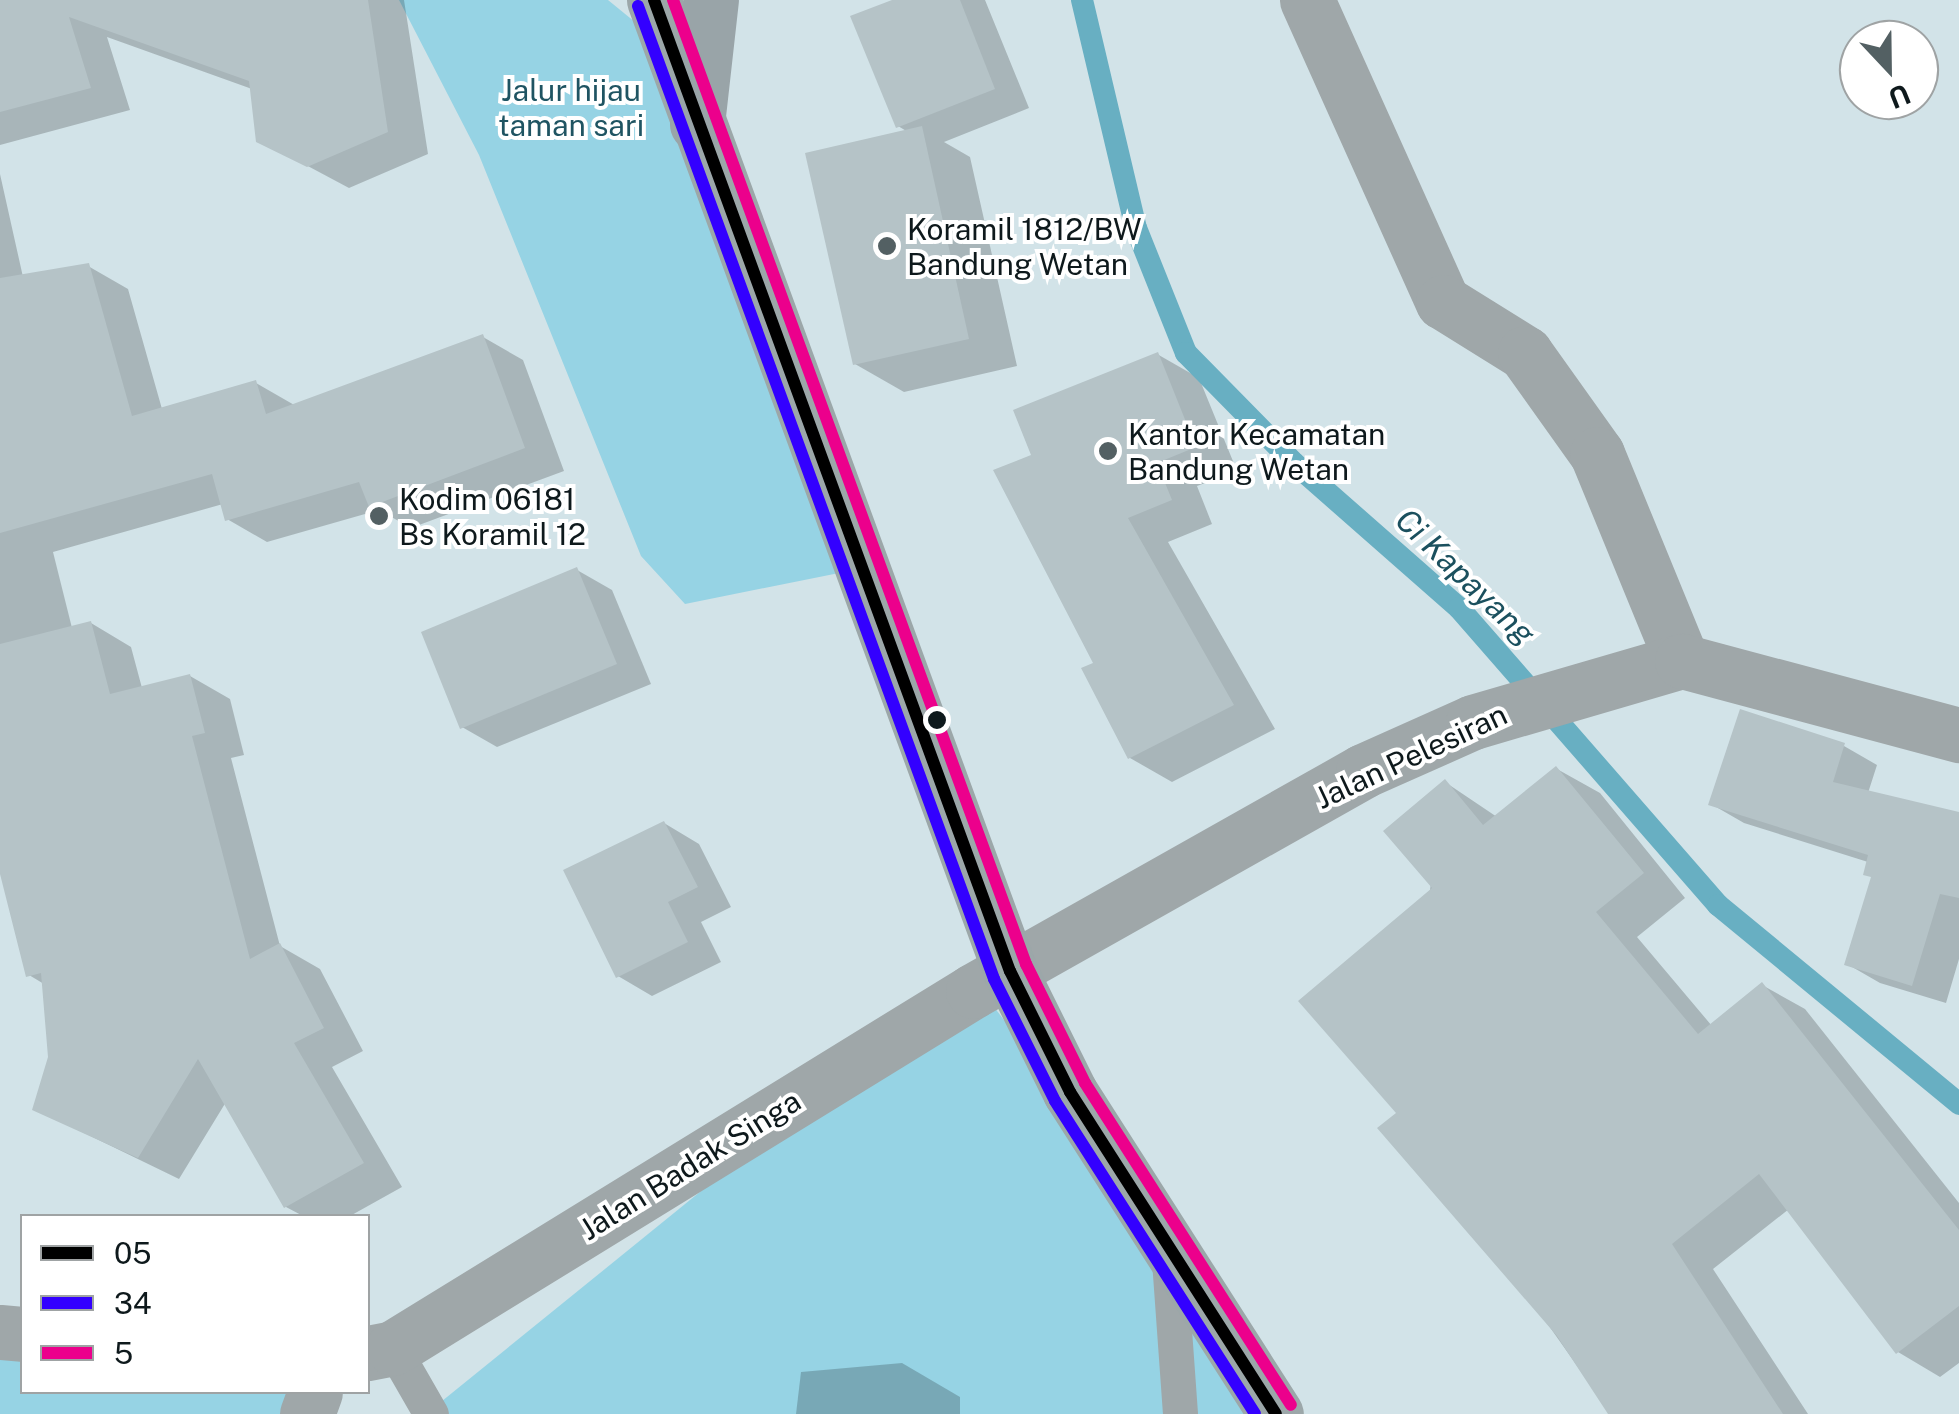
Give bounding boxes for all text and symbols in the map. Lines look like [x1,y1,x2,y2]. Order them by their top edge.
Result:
north arrow [1839,20,1939,120]
park label: Jalur hijau taman sari [498,72,644,142]
text: U [1884,77,1915,116]
place label: Koramil 1812/BW Bandung Wetan [907,211,1142,282]
marker: Koramil 1812/BW Bandung Wetan [876,235,898,257]
place label: Kantor Kecamatan Bandung Wetan [1128,416,1385,486]
marker: Kantor Kecamatan Bandung Wetan [1097,440,1119,462]
place label: Kodim 06181 Bs Koramil 12 [399,481,586,552]
water label: Ci Kapayang [1387,501,1543,653]
marker: Kodim 06181 Bs Koramil 12 [368,505,390,527]
street label: Jalan Pelesiran [1309,696,1513,816]
unlabelled marker [927,710,947,730]
street label: Jalan Badak Singa [573,1083,807,1247]
legend [20,1214,370,1394]
text: 05 [114,1235,152,1271]
text: 34 [114,1285,152,1321]
text: 5 [114,1335,133,1371]

